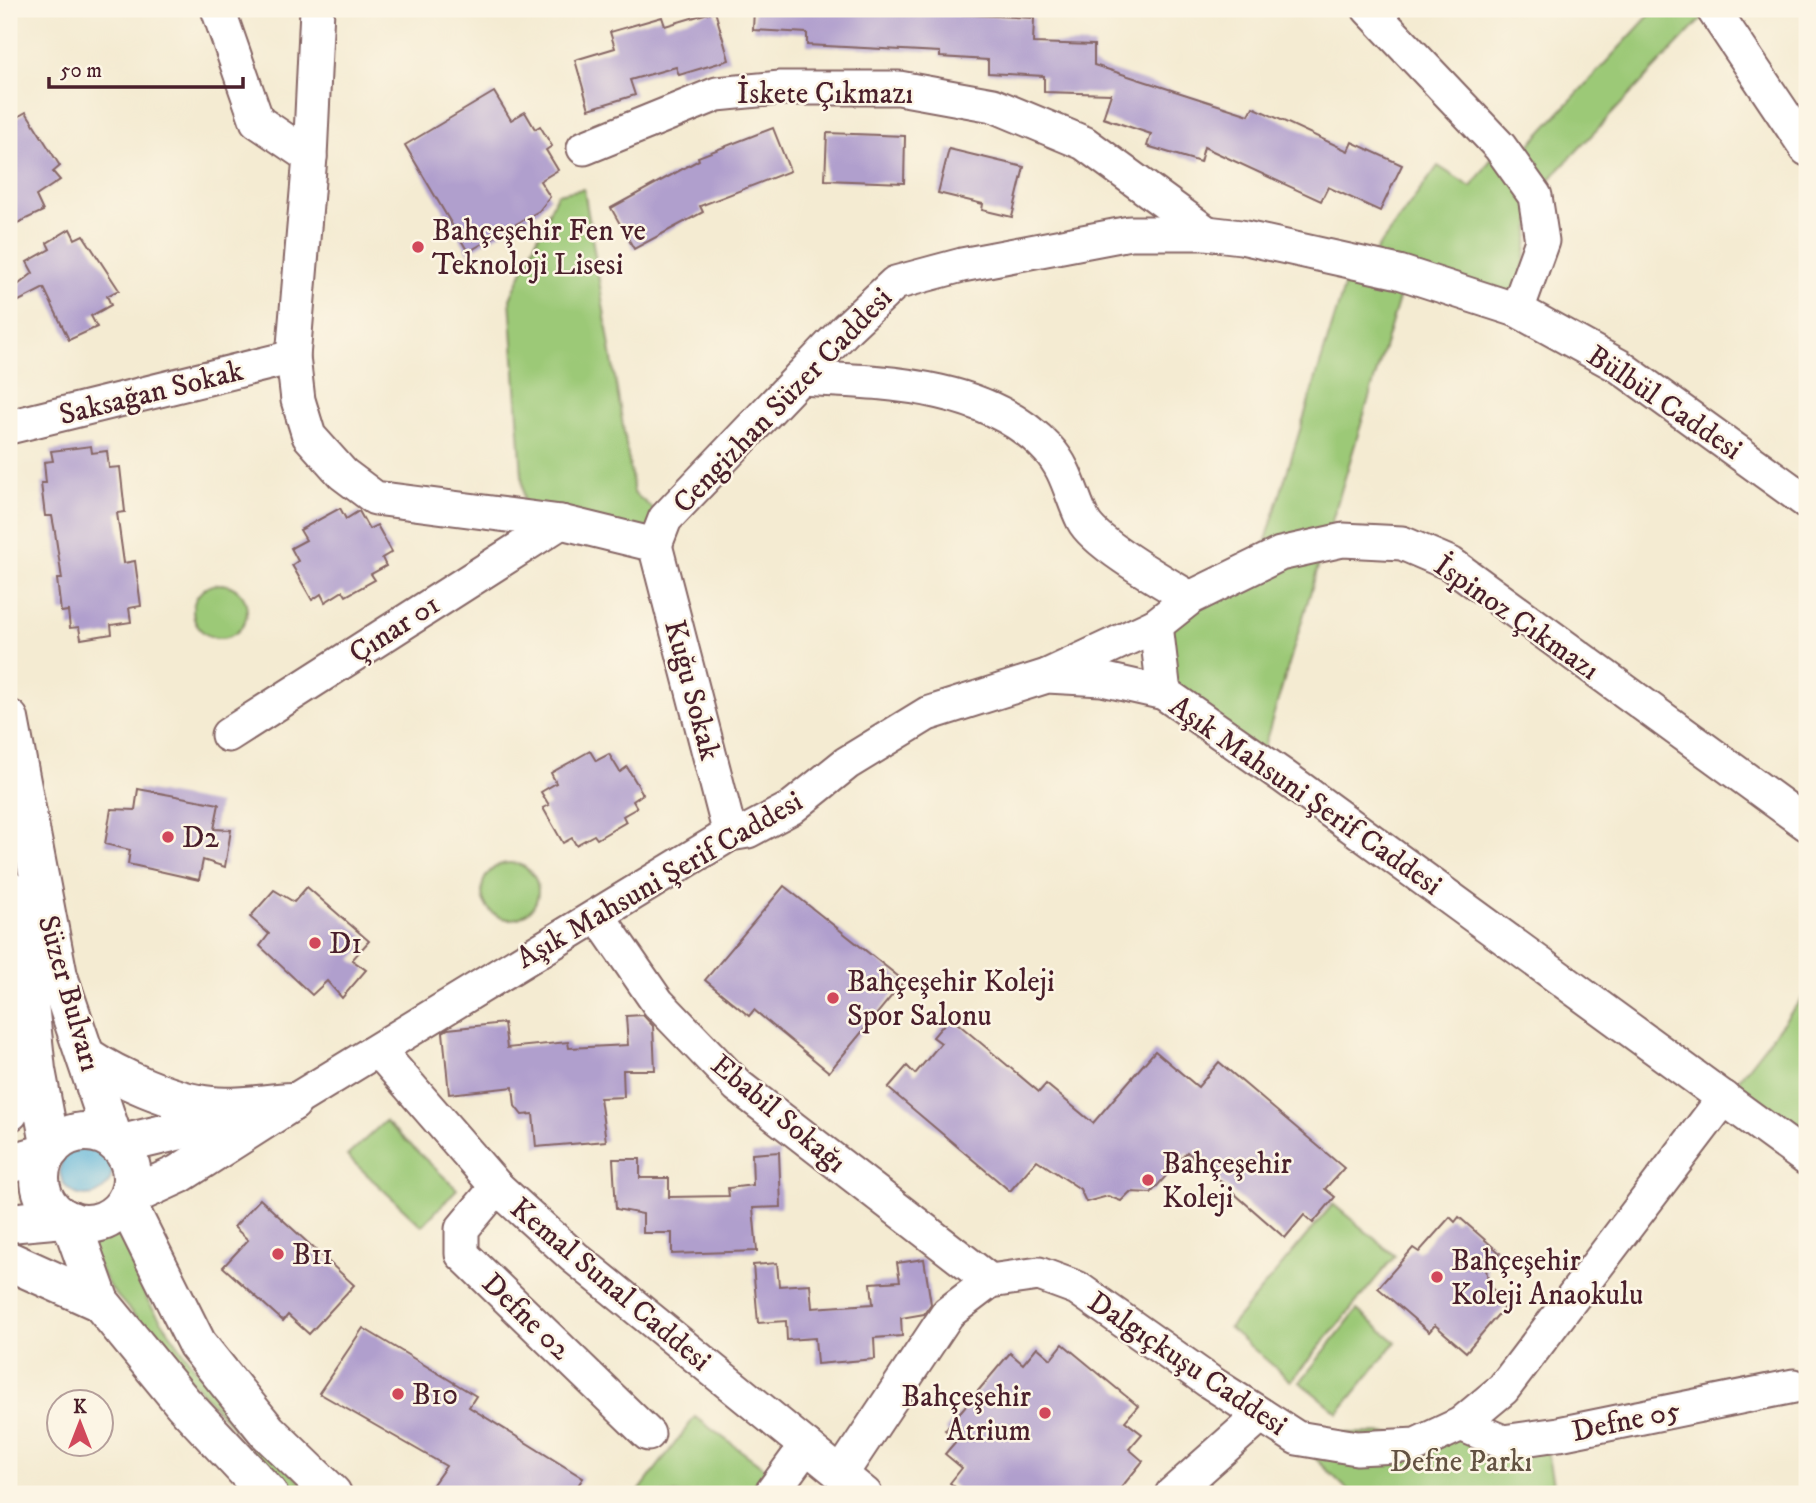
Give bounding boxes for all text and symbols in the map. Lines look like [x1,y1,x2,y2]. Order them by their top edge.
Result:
scale bar [49,46,243,90]
text: 50 m [60,58,102,84]
street label: İskete Çıkmazı [737,75,913,113]
place label: Bahçeşehir Fen ve Teknoloji Lisesi [432,213,646,284]
marker: Bahçeşehir Fen ve Teknoloji Lisesi [410,239,426,255]
street label: Cengizhan Süzer Caddesi [666,280,901,522]
street label: Bülbül Caddesi [1580,338,1749,469]
street label: Saksağan Sokak [56,353,247,434]
street label: İspinoz Çıkmazı [1426,547,1607,689]
street label: Çınar 01 [342,586,447,672]
street label: Kuğu Sokak [655,616,728,765]
street label: Aşık Mahsuni Şerif Caddesi [1162,688,1449,904]
street label: Aşık Mahsuni Şerif Caddesi [510,783,809,977]
place label: D2 [182,820,219,857]
marker: D2 [160,829,176,845]
street label: Süzer Bulvarı [29,911,108,1076]
place label: D1 [329,926,362,963]
marker: D1 [307,935,323,951]
place label: Bahçeşehir Koleji Spor Salonu [847,964,1055,1035]
marker: Bahçeşehir Koleji Spor Salonu [825,990,841,1006]
street label: Ebabil Sokağı [703,1047,853,1181]
place label: Bahçeşehir Koleji [1162,1146,1292,1217]
marker: Bahçeşehir Koleji [1140,1172,1156,1188]
street label: Kemal Sunal Caddesi [502,1190,718,1380]
place label: B11 [292,1237,333,1274]
place label: Bahçeşehir Koleji Anaokulu [1451,1243,1643,1314]
marker: B11 [270,1246,286,1262]
street label: Defne 02 [474,1266,578,1369]
marker: Bahçeşehir Koleji Anaokulu [1429,1269,1445,1285]
street label: Dalgıçkuşu Caddesi [1081,1284,1294,1445]
place label: B10 [412,1377,458,1414]
place label: Bahçeşehir Atrium [901,1379,1031,1450]
marker: B10 [390,1386,406,1402]
north arrow [46,1388,116,1458]
street label: Defne 05 [1569,1392,1684,1451]
text: K [73,1396,87,1419]
marker: Bahçeşehir Atrium [1037,1405,1053,1421]
park label: Defne Parkı [1390,1444,1532,1481]

